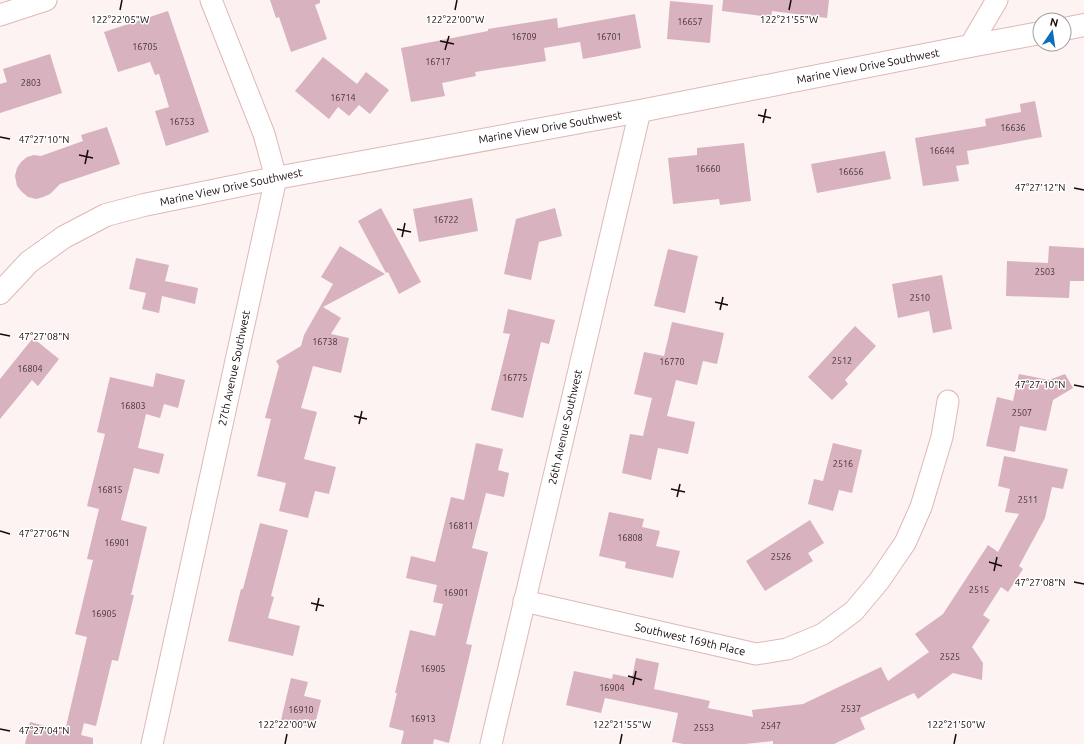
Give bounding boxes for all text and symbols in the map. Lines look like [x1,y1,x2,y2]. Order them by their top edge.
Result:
north arrow [1032,12,1072,52]
text: 122°22'05"W [91,14,149,25]
text: 122°22'00"W [426,14,484,25]
text: 122°21'55"W [760,14,818,25]
text: N [1049,15,1060,29]
house number: 16657 [677,17,703,27]
house number: 16709 [511,32,537,42]
house number: 16701 [596,32,622,42]
house number: 16705 [132,42,158,52]
street label: Marine View Drive Southwest [796,46,941,86]
house number: 16717 [425,57,451,67]
house number: 2803 [21,78,41,88]
house number: 16714 [330,93,356,103]
street label: Marine View Drive Southwest [477,108,623,146]
house number: 16753 [169,117,195,127]
house number: 16636 [1000,123,1026,133]
text: 47°27'10"N [19,134,69,145]
house number: 16644 [929,146,955,156]
house number: 16660 [695,164,721,174]
street label: Marine View Drive Southwest [159,166,304,208]
house number: 16656 [838,167,864,177]
text: 47°27'12"N [1015,182,1065,193]
house number: 16722 [433,215,459,225]
house number: 2503 [1035,267,1055,277]
house number: 2510 [910,293,930,303]
street label: 27th Avenue Southwest [216,308,252,427]
text: 47°27'08"N [19,331,69,342]
house number: 16738 [312,337,338,347]
house number: 2512 [832,356,852,366]
house number: 16770 [659,357,685,367]
house number: 16804 [17,364,43,374]
street label: 26th Avenue Southwest [546,368,584,486]
house number: 16775 [502,373,528,383]
text: 47°27'10"N [1015,379,1065,390]
house number: 16803 [120,401,146,411]
house number: 2507 [1012,408,1032,418]
house number: 2516 [833,459,853,469]
house number: 16815 [97,485,123,495]
house number: 2511 [1018,495,1038,505]
house number: 16811 [448,521,474,531]
text: 47°27'06"N [19,528,69,539]
house number: 16808 [617,533,643,543]
house number: 16901 [104,538,130,548]
house number: 2526 [771,552,791,562]
text: 47°27'08"N [1015,577,1065,588]
house number: 2515 [969,585,989,595]
house number: 16901 [443,588,469,598]
house number: 16905 [91,609,117,619]
street label: Southwest 169th Place [633,620,747,658]
house number: 2525 [940,652,960,662]
house number: 16905 [420,664,446,674]
house number: 16904 [599,683,625,693]
house number: 2537 [841,704,861,714]
house number: 16910 [288,705,314,715]
house number: 16913 [410,714,436,724]
text: 122°22'00"W [258,719,316,730]
text: 122°21'55"W [593,719,651,730]
text: 122°21'50"W [927,719,985,730]
house number: 2547 [761,721,781,731]
house number: 2553 [694,723,714,733]
text: 47°27'04"N [19,725,69,736]

